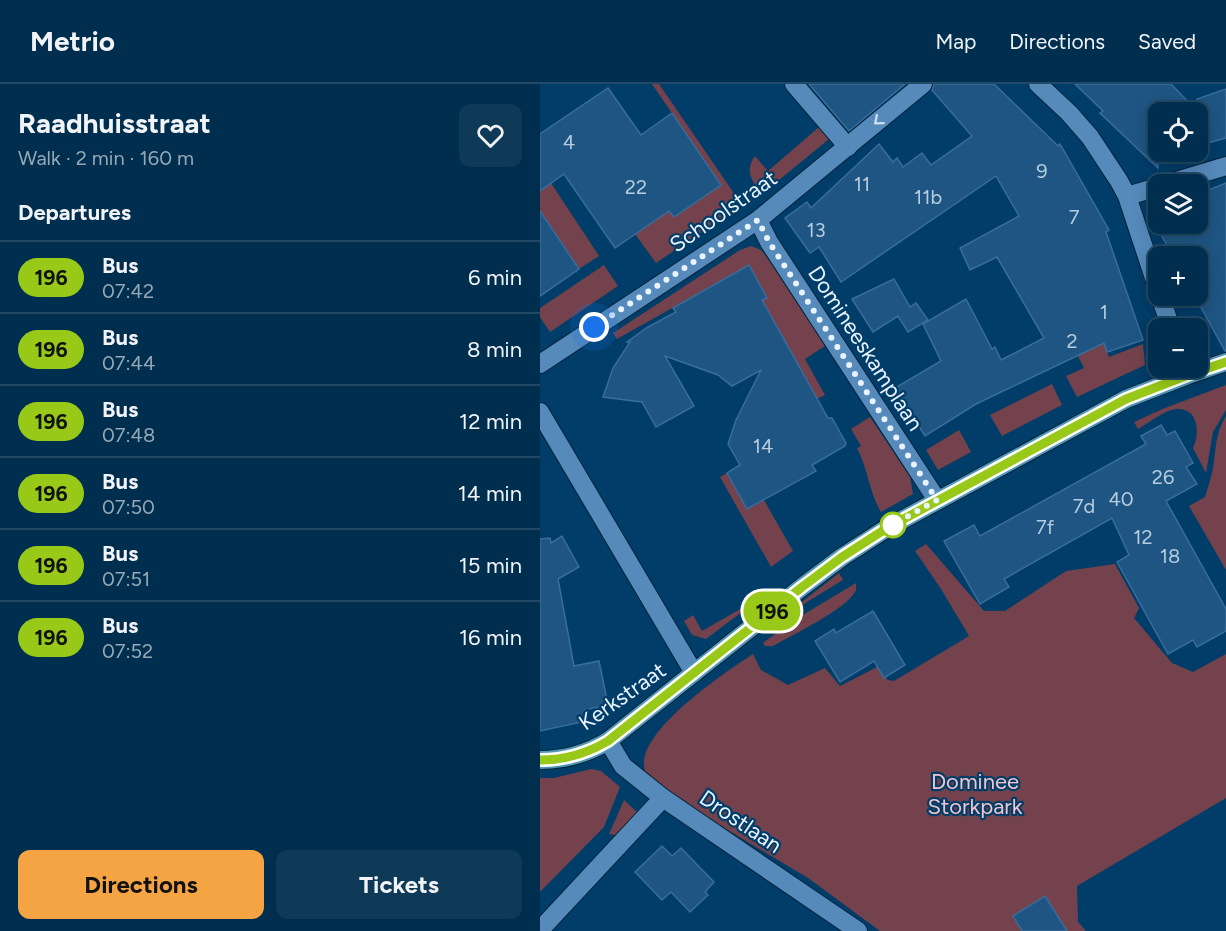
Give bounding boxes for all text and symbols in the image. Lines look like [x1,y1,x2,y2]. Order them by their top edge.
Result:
text: Metrio [30,24,115,58]
text: Map [935,29,976,54]
text: Directions [1009,29,1105,54]
text: Saved [1138,29,1196,54]
map controls [1148,102,1208,378]
button: locate [1148,102,1208,162]
button: heart [459,104,522,167]
text: Raadhuisstraat [18,106,211,140]
one-way arrow [874,114,885,125]
house number: 4 [563,130,575,154]
text: Walk · 2 min · 160 m [18,146,194,170]
house number: 9 [1036,159,1048,183]
street label: Schoolstraat [664,165,782,258]
house number: 11 [854,172,870,196]
button: layers [1148,174,1208,234]
house number: 22 [625,175,647,199]
house number: 11b [914,185,942,209]
text: Departures [18,199,131,226]
house number: 7 [1069,205,1080,229]
house number: 13 [806,218,826,242]
button: + [1148,246,1208,306]
text: Bus [102,252,138,279]
street label: Domineeskamplaan [802,261,929,436]
text: 6 min [468,264,522,291]
text: 196 [34,265,68,290]
text: 07:42 [102,279,154,303]
house number: 1 [1100,300,1108,324]
your location [579,312,609,342]
button: − [1148,318,1208,378]
text: Bus [102,324,138,351]
house number: 2 [1066,329,1078,353]
text: 8 min [467,336,522,363]
text: 196 [34,337,68,362]
text: 07:44 [102,351,155,375]
text: Bus [102,396,138,423]
text: 12 min [459,408,522,435]
text: 196 [34,409,68,434]
text: 07:48 [102,423,155,447]
house number: 14 [753,434,773,458]
house number: 26 [1152,465,1174,489]
text: Bus [102,468,138,495]
text: 14 min [458,480,522,507]
text: 196 [34,481,68,506]
house number: 40 [1108,487,1134,511]
house number: 7d [1073,494,1095,518]
text: 07:50 [102,495,155,519]
unlabelled marker [880,512,906,538]
house number: 7f [1036,515,1055,539]
house number: 12 [1133,525,1153,549]
text: Bus [102,540,138,567]
house number: 18 [1160,544,1180,568]
text: 15 min [459,552,522,579]
text: 196 [34,553,68,578]
text: 07:51 [102,567,150,591]
line badge: 196 [738,592,806,630]
text: 196 [755,599,789,624]
text: Bus [102,612,138,639]
text: 16 min [459,624,522,651]
text: 196 [34,625,68,650]
text: 07:52 [102,639,153,663]
street label: Kerkstraat [574,657,671,736]
park label: Dominee Storkpark [928,768,1023,820]
street label: Drostlaan [694,784,787,859]
button: Directions [18,850,264,919]
button: Tickets [276,850,522,919]

